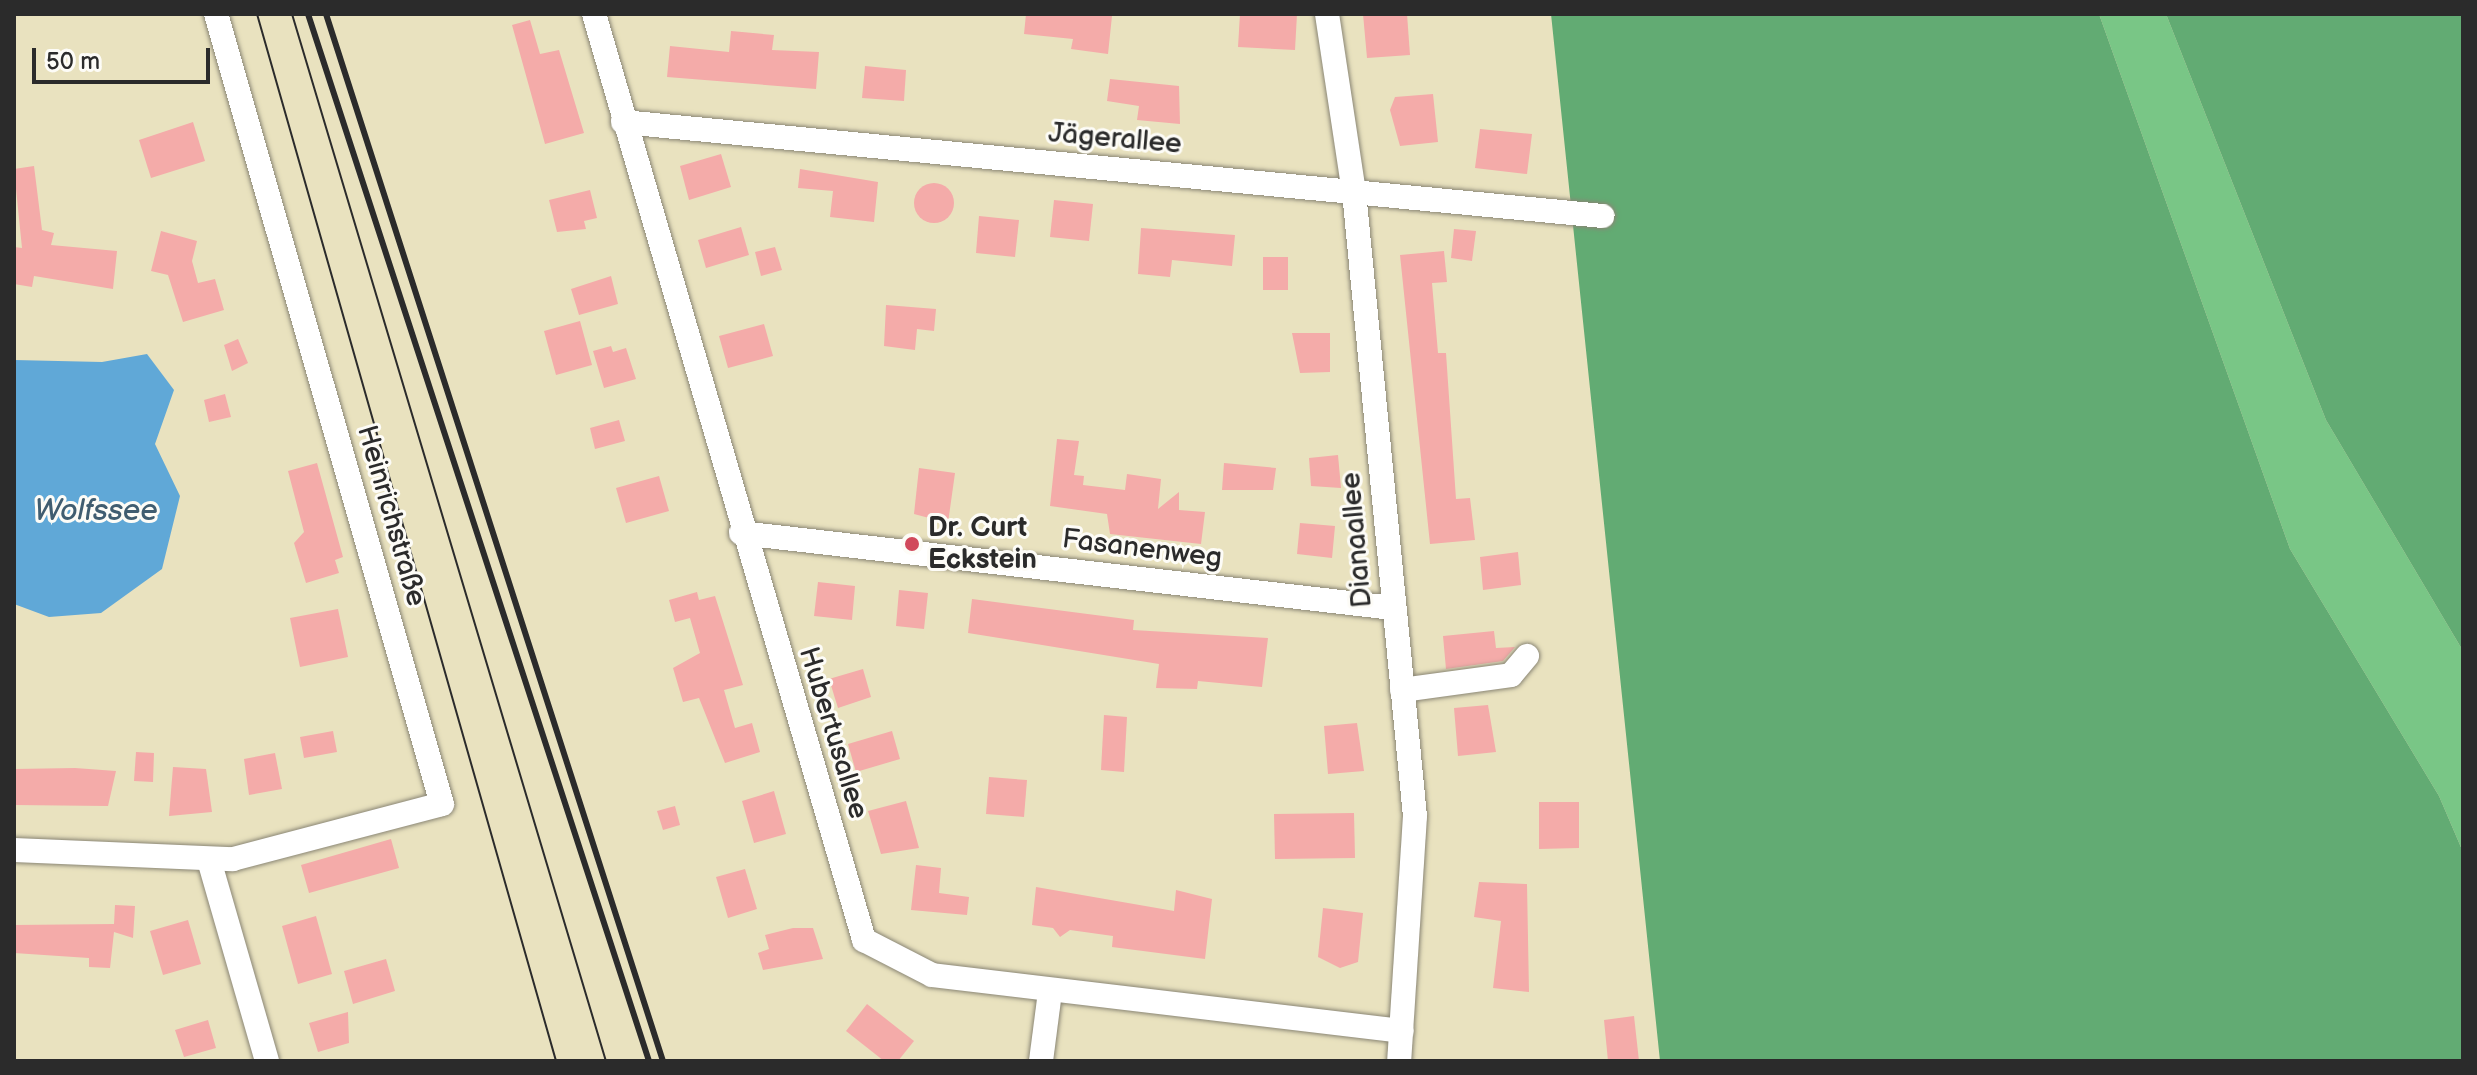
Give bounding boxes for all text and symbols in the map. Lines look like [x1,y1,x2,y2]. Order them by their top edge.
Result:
scale bar [36,32,214,82]
text: 50 m [46,47,100,76]
street label: Jägerallee [1047,116,1183,162]
street label: Heinrichstraße [349,422,433,610]
street label: Dianaallee [1334,471,1380,609]
water label: Wolfssee [34,493,158,529]
place label: Dr. Curt Eckstein [928,511,1037,577]
street label: Fasanenweg [1060,523,1224,575]
marker: Dr. Curt Eckstein [903,535,921,553]
street label: Hubertusallee [791,643,875,823]

